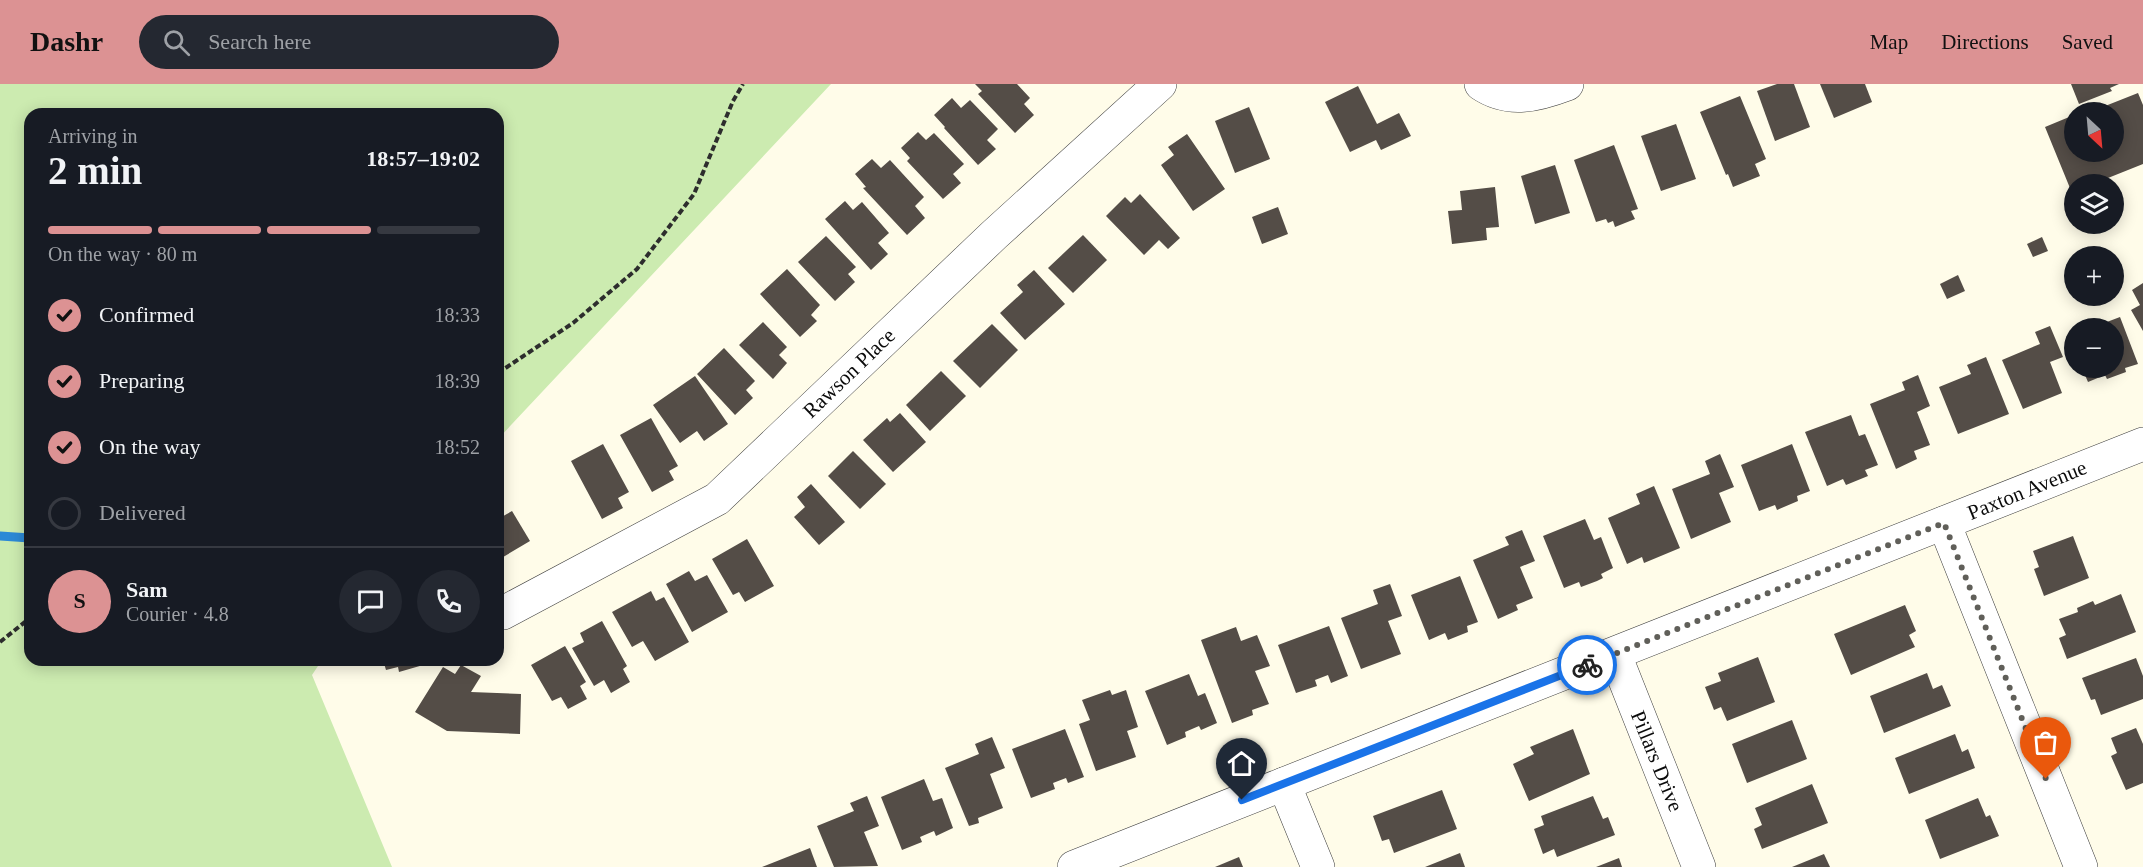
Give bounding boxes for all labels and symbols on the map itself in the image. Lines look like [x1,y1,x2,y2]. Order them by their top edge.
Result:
north arrow [2064,102,2124,162]
street label: Rawson Place [798,323,900,423]
street label: Paxton Avenue [1964,455,2090,525]
courier [1557,635,1617,695]
street label: Pillars Drive [1626,707,1688,815]
pin [2020,717,2071,779]
pin [1216,738,1267,800]

